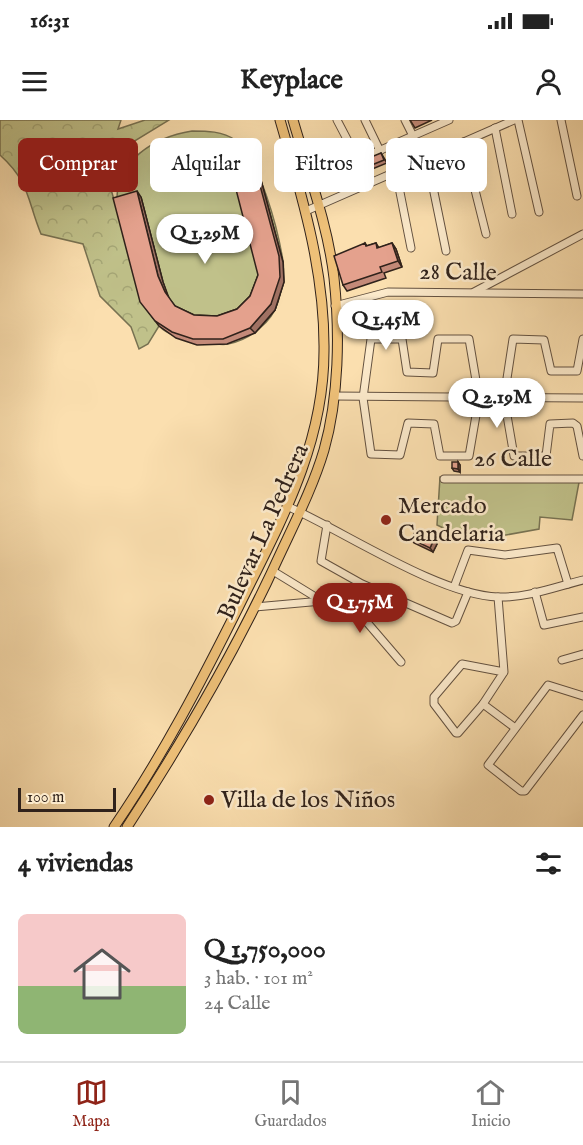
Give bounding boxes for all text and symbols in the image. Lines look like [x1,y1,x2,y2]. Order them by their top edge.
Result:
text: 16:31 [30,7,70,35]
text: Keyplace [240,64,343,98]
icon: menu [18,65,51,98]
icon: person [532,65,565,98]
chip: Comprar [18,138,138,192]
chip: Alquilar [150,138,262,192]
chip: Filtros [274,138,374,192]
chip: Nuevo [386,138,487,192]
pin: Q 1.29M [150,214,260,265]
text: Q 1.29M [170,221,240,246]
street label: 28 Calle [419,257,497,289]
pin: Q 1.45M [331,300,441,351]
text: Q 1.45M [352,307,420,332]
pin: Q 2.19M [442,378,552,429]
text: Q 2.19M [462,385,532,410]
street label: Bulevar La Pedrera [211,438,317,625]
street label: 26 Calle [474,444,552,475]
place label: Mercado Candelaria [398,491,505,550]
marker: Mercado Candelaria [379,513,393,527]
pin: Q 1.75M [305,583,415,634]
text: Q 1.75M [327,590,393,615]
scale bar [18,785,116,812]
place label: Villa de los Niños [220,785,395,816]
text: 100 m [27,788,64,808]
marker: Villa de los Niños [202,793,216,807]
text: 4 viviendas [18,847,133,880]
icon: filters [532,847,565,880]
text: Q 1,750,000 [204,933,326,966]
icon: home [66,938,138,1010]
text: 3 hab. · 101 m² [204,966,313,991]
text: 24 Calle [204,991,271,1016]
tab: Mapa [72,1076,110,1132]
tab: Guardados [255,1076,327,1132]
tab: Inicio [471,1076,511,1132]

